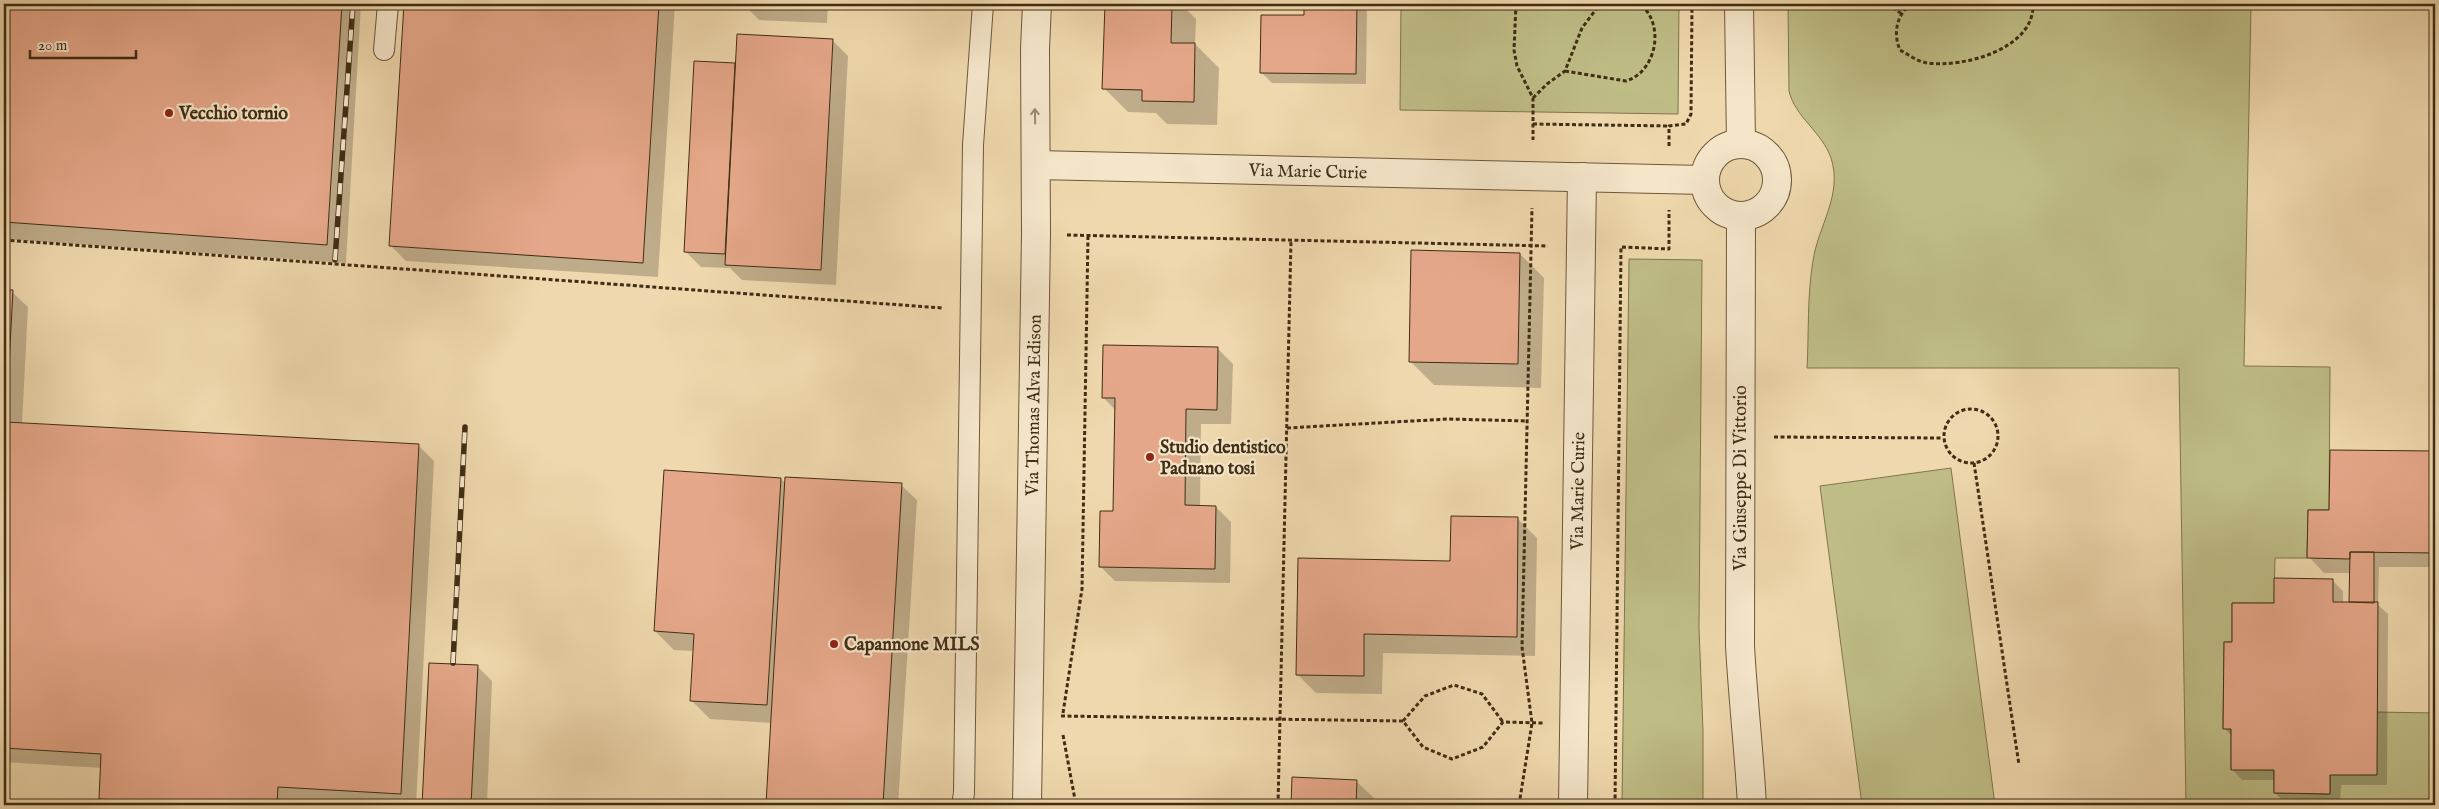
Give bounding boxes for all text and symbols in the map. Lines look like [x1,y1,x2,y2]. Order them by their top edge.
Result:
scale bar [30,28,136,60]
text: 20 m [38,36,68,55]
place label: Vecchio tornio [178,103,288,126]
marker: Vecchio tornio [163,107,175,119]
one-way arrow [1030,108,1040,124]
street label: Via Marie Curie [1247,160,1367,185]
street label: Via Thomas Alva Edison [1022,314,1048,497]
street label: Via Giuseppe Di Vittorio [1730,385,1753,572]
street label: Via Marie Curie [1567,432,1591,551]
place label: Studio dentistico Paduano tosi [1160,437,1286,481]
marker: Studio dentistico Paduano tosi [1144,451,1156,463]
place label: Capannone MILS [844,634,979,657]
marker: Capannone MILS [828,638,840,650]

